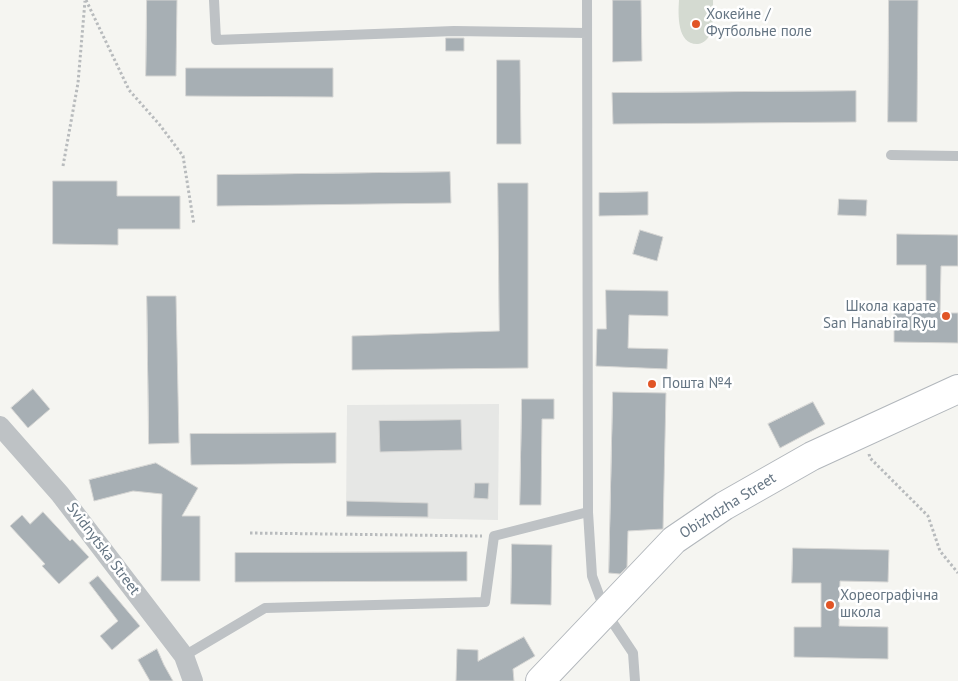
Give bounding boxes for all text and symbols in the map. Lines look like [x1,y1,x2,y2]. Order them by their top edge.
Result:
place label: Хокейне / Футбольне поле [706,6,812,41]
marker: Хокейне / Футбольне поле [690,18,702,30]
place label: Школа карате San Hanabira Ryu [823,298,936,333]
marker: Школа карате San Hanabira Ryu [940,310,952,322]
place label: Пошта №4 [662,375,732,393]
marker: Пошта №4 [646,378,658,390]
street label: Obizhdzha Street [677,469,779,543]
street label: Svidnytska Street [62,499,144,599]
place label: Хореографічна школа [840,587,938,622]
marker: Хореографічна школа [824,599,836,611]

